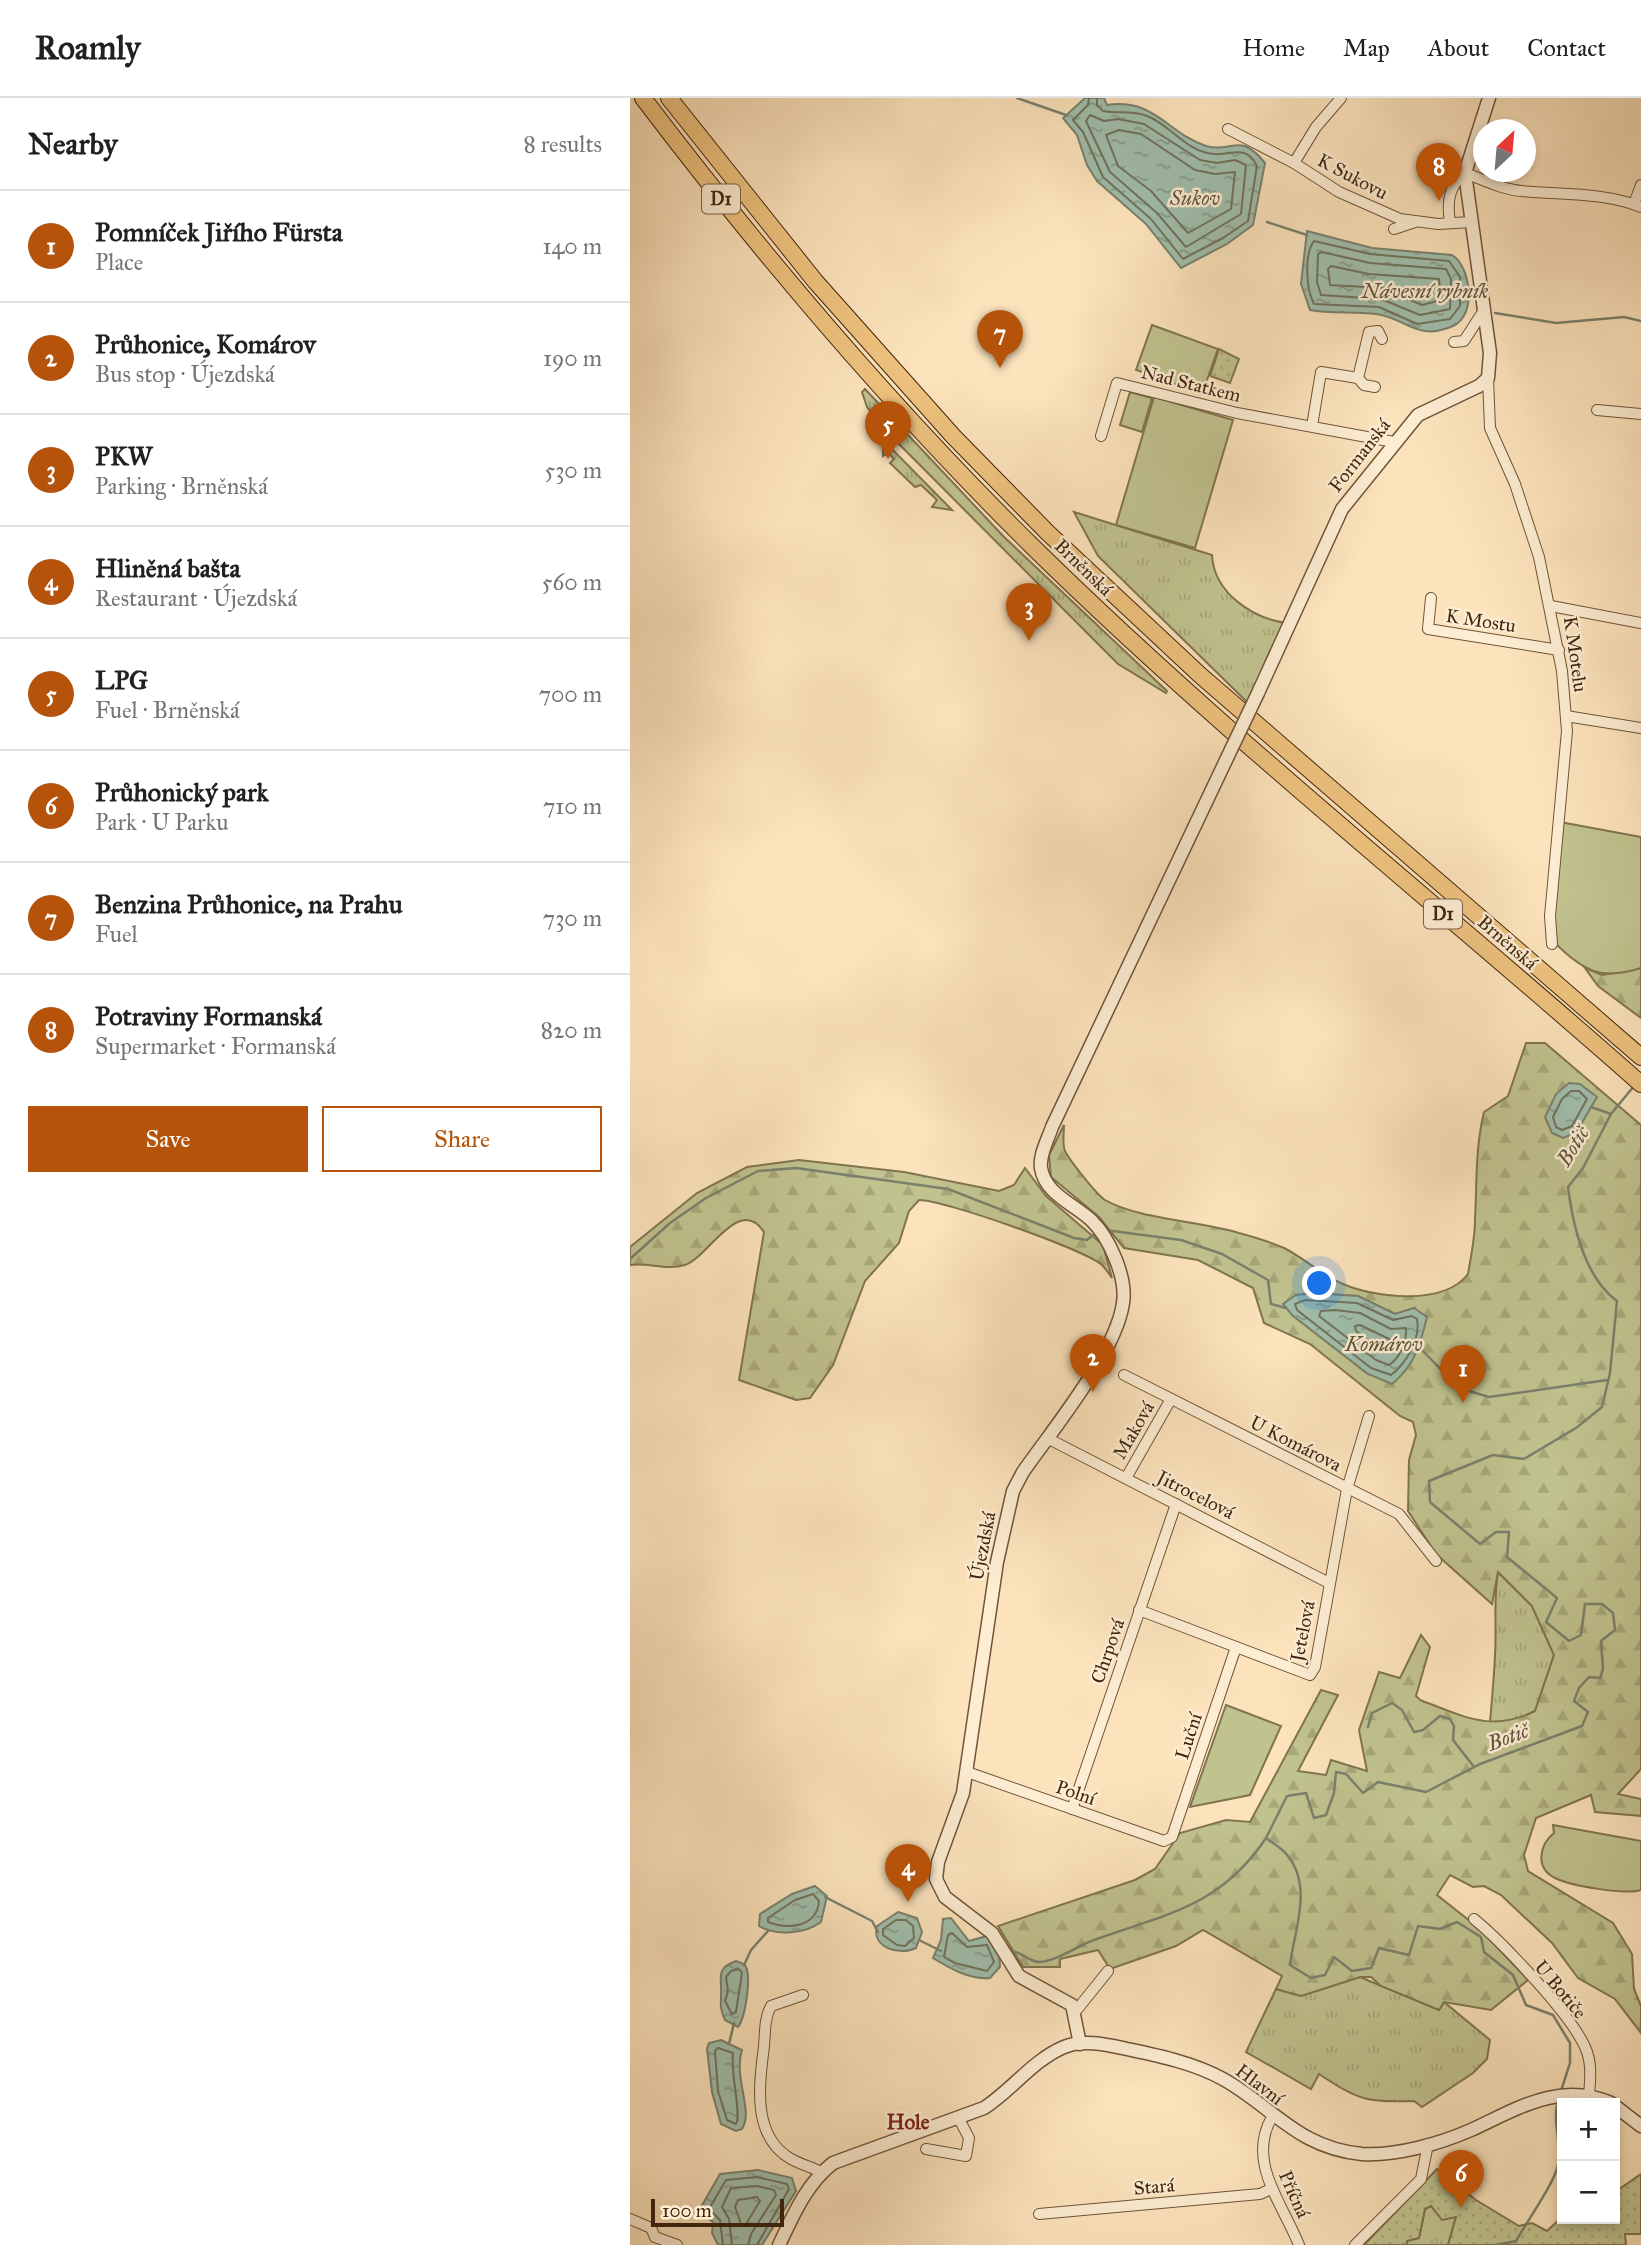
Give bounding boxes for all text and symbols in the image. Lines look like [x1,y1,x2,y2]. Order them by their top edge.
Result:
text: Roamly [35,28,140,68]
text: Home [1242,33,1305,63]
text: Map [1343,33,1390,63]
text: About [1428,33,1489,63]
text: Contact [1527,33,1606,63]
north arrow [1473,119,1536,182]
text: Nearby [28,126,118,162]
text: 8 results [523,130,602,158]
pin: 8 [1416,143,1462,201]
street label: K Sukovu [1314,148,1392,204]
road number: D1 [702,184,740,214]
water label: Sukov [1169,185,1220,211]
text: Pomníček Jiřího Fürsta [95,216,343,248]
text: 1 [46,232,56,260]
text: 140 m [542,232,602,260]
text: Place [95,248,143,276]
water label: Návesní rybník [1361,278,1489,304]
pin: 7 [977,310,1023,368]
text: Průhonice, Komárov [95,328,316,360]
text: 2 [45,344,57,372]
text: 190 m [543,344,602,372]
text: Bus stop · Újezdská [95,360,275,388]
street label: Nad Statkem [1138,360,1243,407]
pin: 5 [865,401,911,459]
street label: Formanská [1324,413,1396,497]
text: PKW [95,440,153,472]
text: 3 [46,456,56,484]
text: 530 m [544,456,602,484]
text: Parking · Brněnská [95,472,268,500]
street label: Brněnská [1050,534,1118,601]
text: Hliněná bašta [95,552,241,584]
text: 4 [45,568,57,596]
text: 560 m [542,568,602,596]
pin: 3 [1006,583,1052,641]
text: Restaurant · Újezdská [95,584,297,612]
street label: K Mostu [1444,604,1518,637]
street label: K Motelu [1559,615,1592,694]
text: LPG [95,664,148,696]
text: 5 [46,680,56,708]
text: 700 m [539,680,602,708]
text: Fuel · Brněnská [95,696,240,724]
text: Průhonický park [95,776,269,808]
text: 6 [45,792,57,820]
text: 710 m [543,792,602,820]
text: Park · U Parku [95,808,228,836]
text: Benzina Průhonice, na Prahu [95,888,403,920]
road number: D1 [1424,900,1462,928]
text: 7 [45,904,57,932]
text: 730 m [543,904,602,932]
street label: Brněnská [1473,910,1543,975]
text: Fuel [95,920,138,948]
text: Potraviny Formanská [95,1000,322,1032]
text: 8 [45,1016,57,1044]
text: 820 m [541,1016,602,1044]
text: Supermarket · Formanská [95,1032,336,1060]
button: Save [28,1106,308,1172]
button: Share [322,1106,602,1172]
water label: Botič [1550,1119,1596,1172]
your location [1302,1266,1336,1300]
water label: Komárov [1344,1331,1423,1357]
pin: 2 [1070,1334,1116,1392]
pin: 1 [1440,1345,1486,1403]
street label: Maková [1108,1396,1160,1463]
street label: U Komárova [1246,1411,1346,1477]
street label: Jitrocelová [1151,1464,1239,1525]
street label: Újezdská [964,1509,1001,1582]
street label: Jetelová [1285,1598,1321,1666]
street label: Chrpová [1086,1615,1130,1686]
street label: Luční [1170,1709,1207,1762]
water label: Botič [1483,1716,1535,1757]
street label: Polní [1053,1775,1100,1810]
pin: 4 [885,1844,931,1902]
street label: U Botiče [1530,1955,1592,2023]
street label: Hlavní [1231,2059,1289,2110]
map controls [1557,2098,1620,2224]
button: + [1557,2098,1620,2161]
district label: Hole [887,2109,930,2135]
pin: 6 [1438,2150,1484,2208]
button: − [1557,2161,1620,2224]
street label: Příčná [1274,2167,1315,2222]
street label: Stará [1133,2173,1176,2200]
scale bar [651,2196,784,2228]
text: 100 m [662,2199,712,2222]

